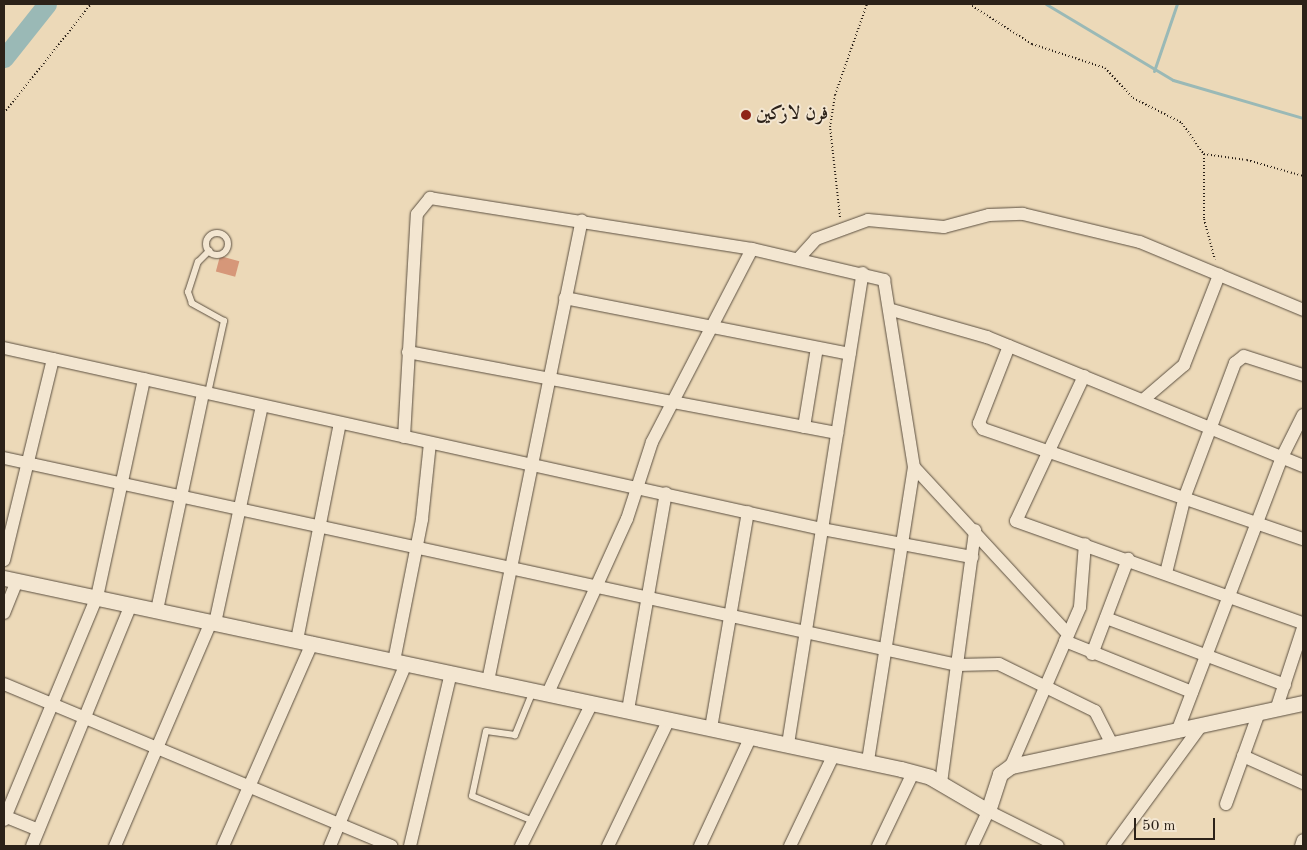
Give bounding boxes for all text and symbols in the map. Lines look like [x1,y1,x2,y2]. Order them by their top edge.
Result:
place label: فرن لازكين [756,104,828,126]
marker: فرن لازكين [740,109,752,121]
scale bar [1137,808,1218,840]
text: 50 m [1142,819,1176,834]

